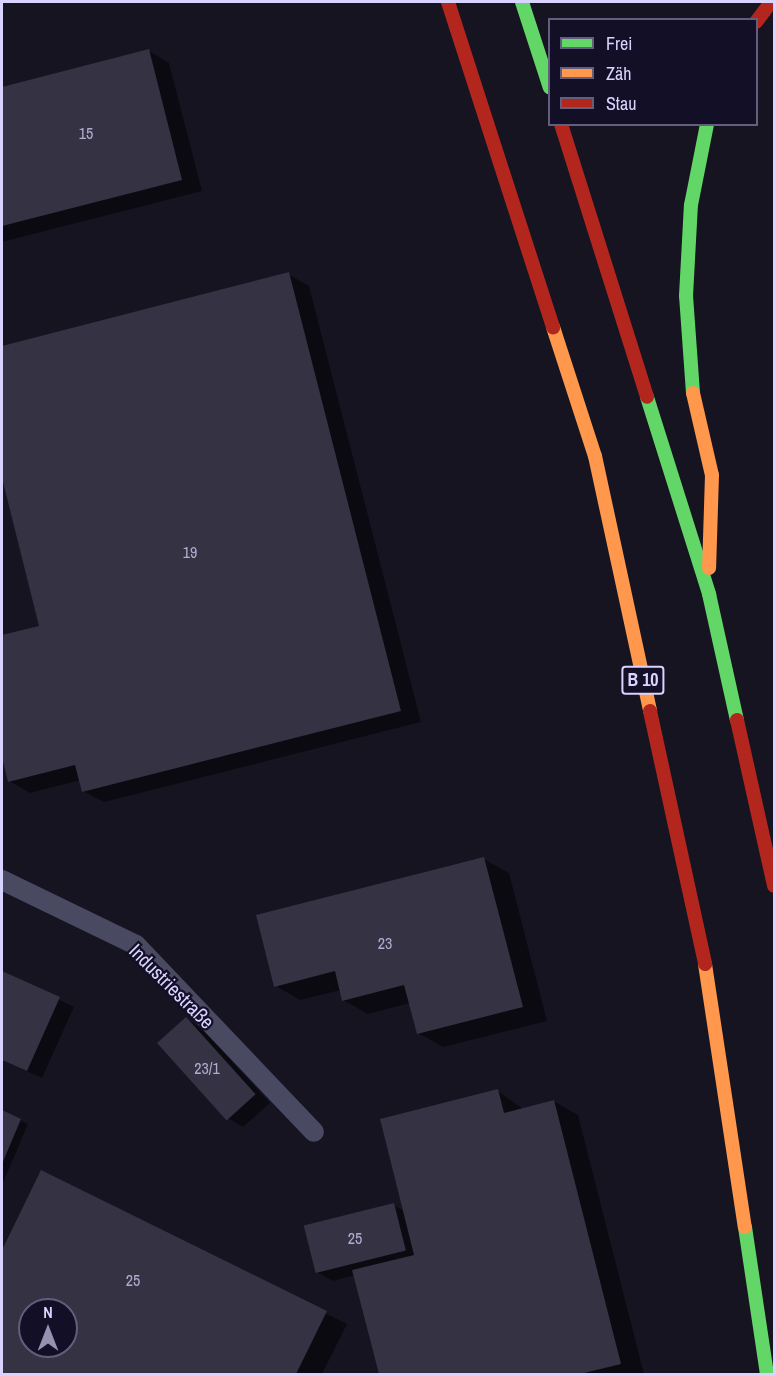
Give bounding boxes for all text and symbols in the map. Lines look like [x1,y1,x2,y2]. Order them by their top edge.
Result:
legend [548,18,758,126]
text: Frei [606,31,632,56]
text: Zäh [606,61,631,86]
text: Stau [606,91,636,116]
house number: 15 [79,123,93,143]
house number: 19 [183,542,197,562]
road number: B 10 [620,665,666,695]
house number: 23 [378,933,392,953]
street label: Industriestraße [125,939,219,1033]
house number: 23/1 [194,1058,220,1078]
house number: 25 [348,1228,362,1248]
house number: 25 [126,1270,140,1290]
north arrow [18,1298,78,1358]
text: N [43,1301,53,1323]

